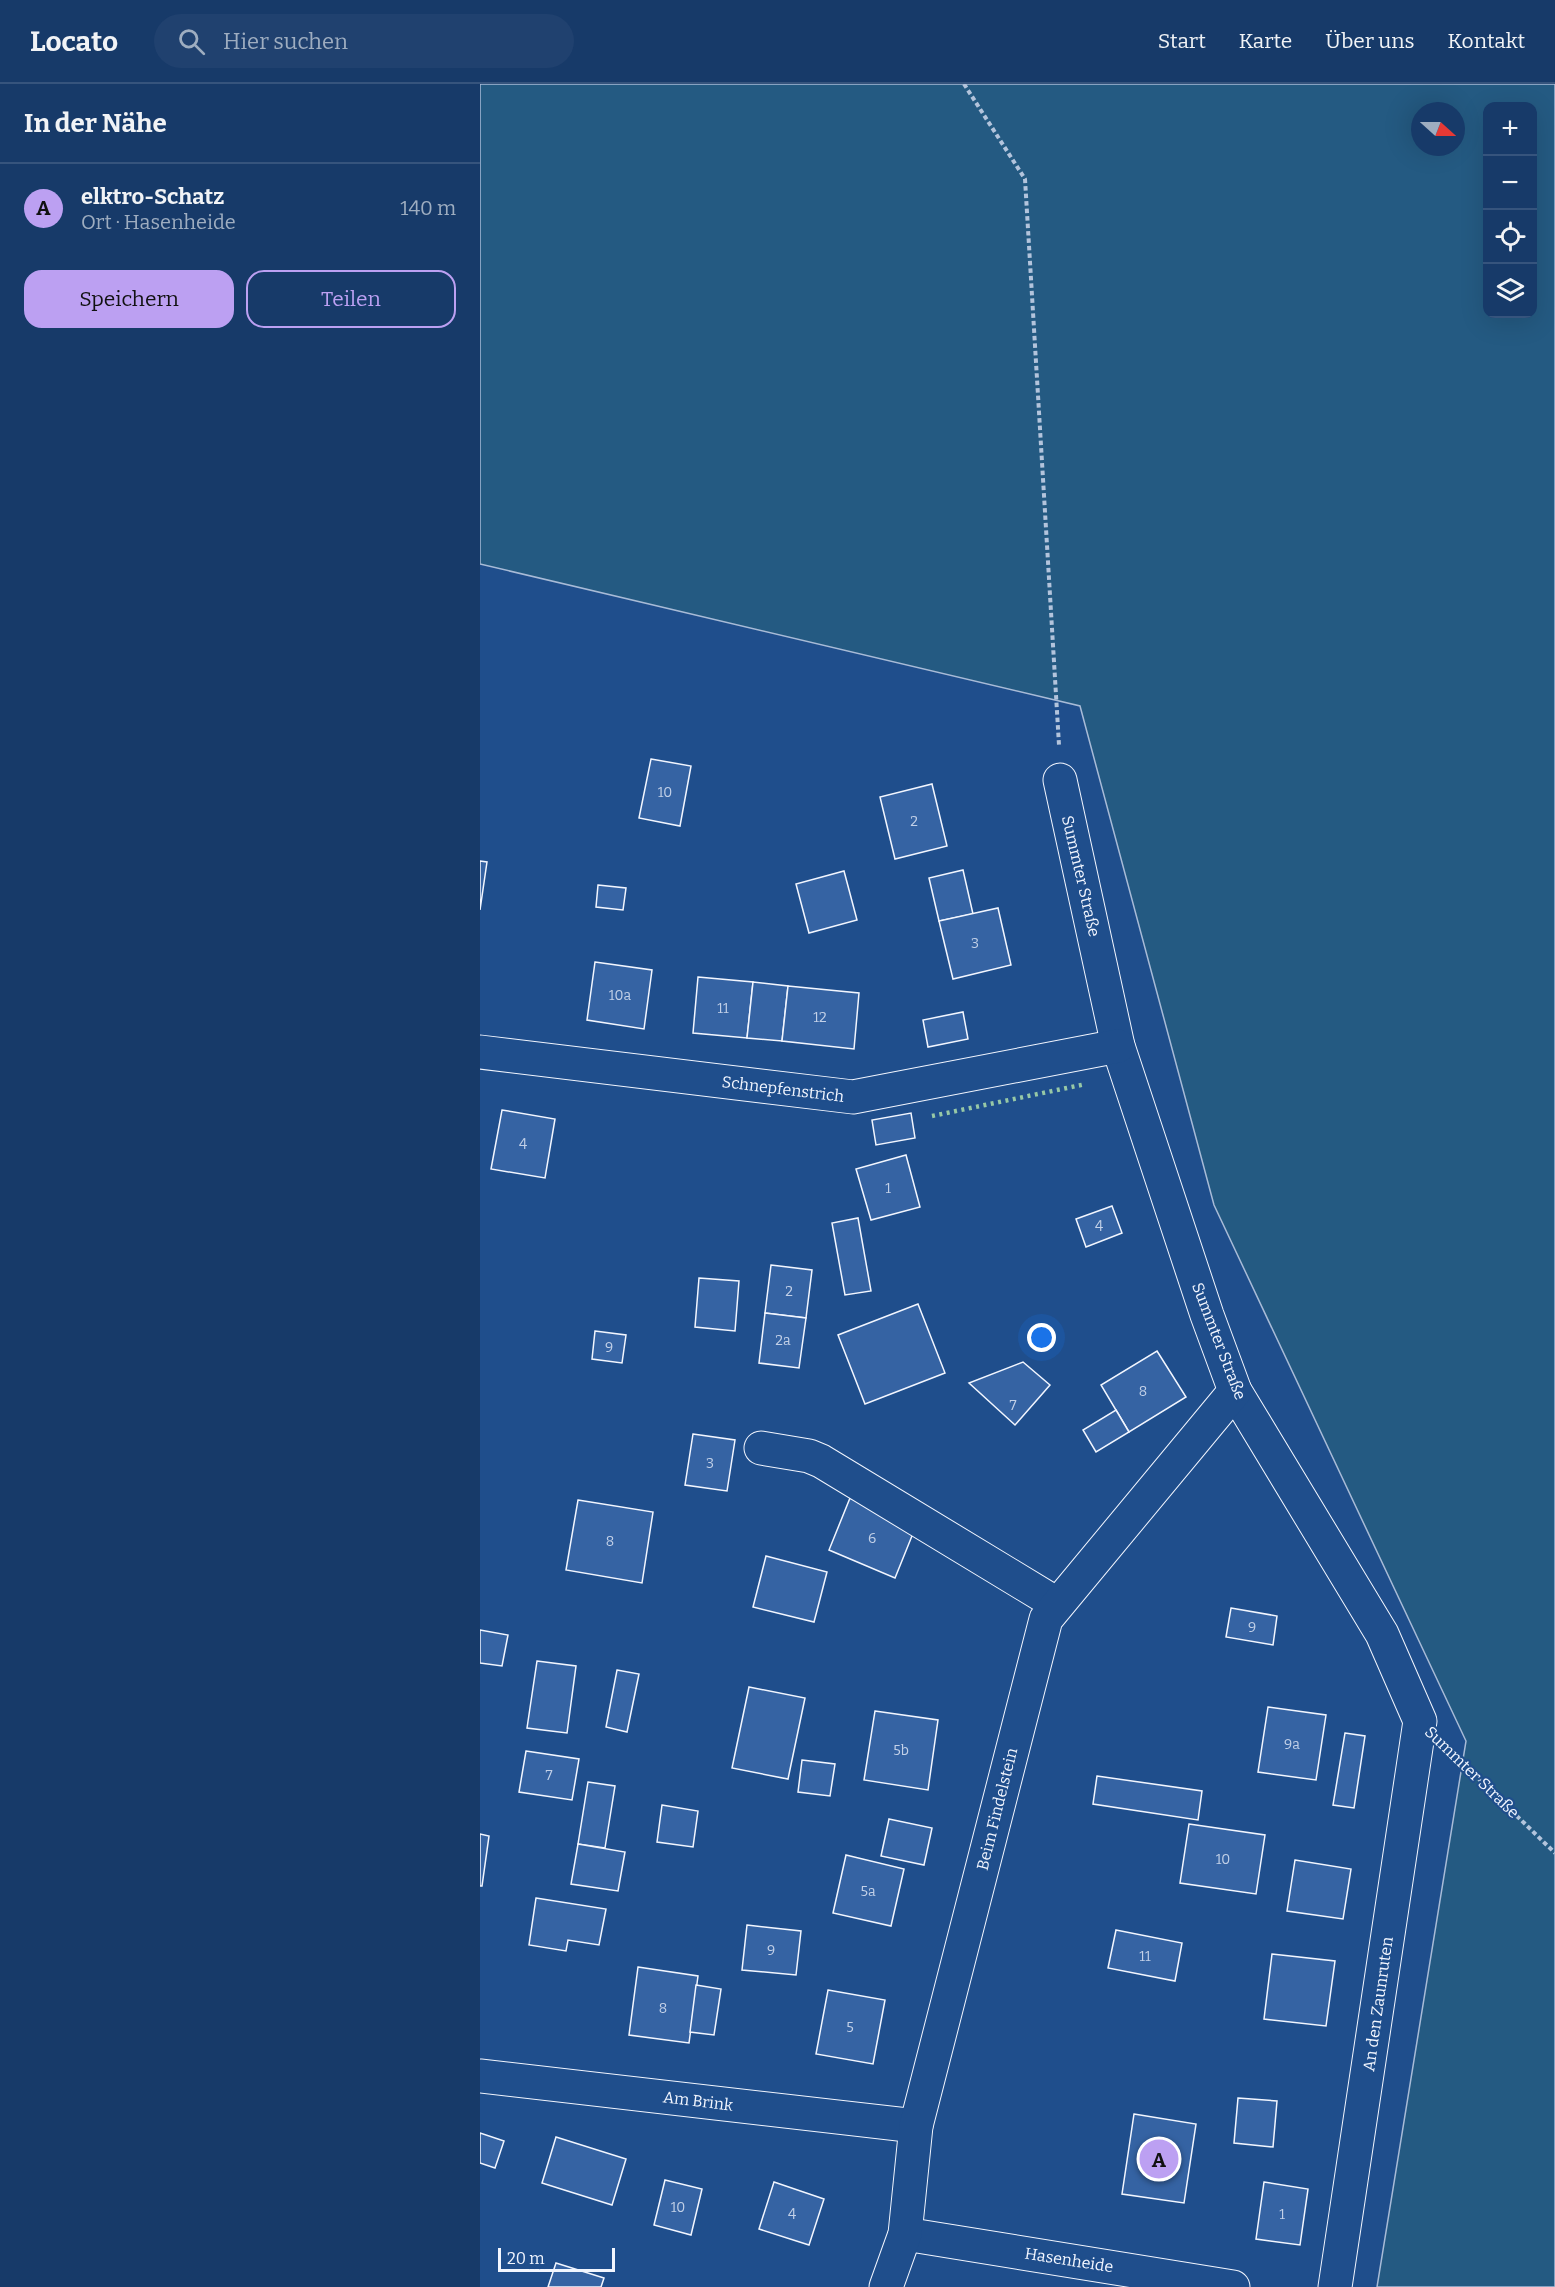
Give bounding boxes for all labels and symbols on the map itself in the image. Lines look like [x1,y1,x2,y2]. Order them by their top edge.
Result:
north arrow [1411,102,1465,156]
house number: 10 [658,784,672,801]
house number: 2 [910,813,918,830]
street label: Summter Straße [1058,814,1104,938]
house number: 3 [971,935,979,952]
house number: 10a [609,987,631,1004]
house number: 11 [717,1000,729,1017]
house number: 12 [813,1009,827,1026]
street label: Schnepfenstrich [721,1072,845,1106]
house number: 4 [519,1136,527,1153]
house number: 1 [885,1180,891,1197]
house number: 4 [1095,1218,1103,1235]
street label: Summter Straße [1188,1280,1250,1402]
house number: 2 [785,1283,793,1300]
your location [1027,1323,1056,1352]
house number: 2a [775,1332,791,1349]
house number: 9 [605,1339,613,1356]
house number: 8 [1139,1383,1147,1400]
house number: 7 [1009,1397,1017,1414]
house number: 3 [706,1455,714,1472]
house number: 6 [868,1530,876,1547]
house number: 8 [606,1533,614,1550]
house number: 9 [1248,1619,1256,1636]
street label: Summter Straße [1421,1722,1523,1822]
house number: 9a [1284,1736,1300,1753]
house number: 5b [893,1742,909,1759]
street label: Beim Findelstein [973,1746,1021,1872]
house number: 7 [545,1767,553,1784]
house number: 10 [1216,1851,1230,1868]
house number: 5a [860,1883,876,1900]
street label: An den Zaunruten [1359,1935,1397,2073]
house number: 9 [767,1942,775,1959]
house number: 11 [1139,1948,1151,1965]
house number: 8 [659,2000,667,2017]
house number: 5 [846,2019,854,2036]
street label: Am Brink [662,2087,734,2115]
pin: A [1140,2136,1178,2182]
house number: 10 [671,2199,685,2216]
house number: 4 [788,2206,796,2223]
house number: 1 [1279,2206,1285,2223]
street label: Hasenheide [1023,2244,1115,2276]
scale bar [498,2245,615,2272]

